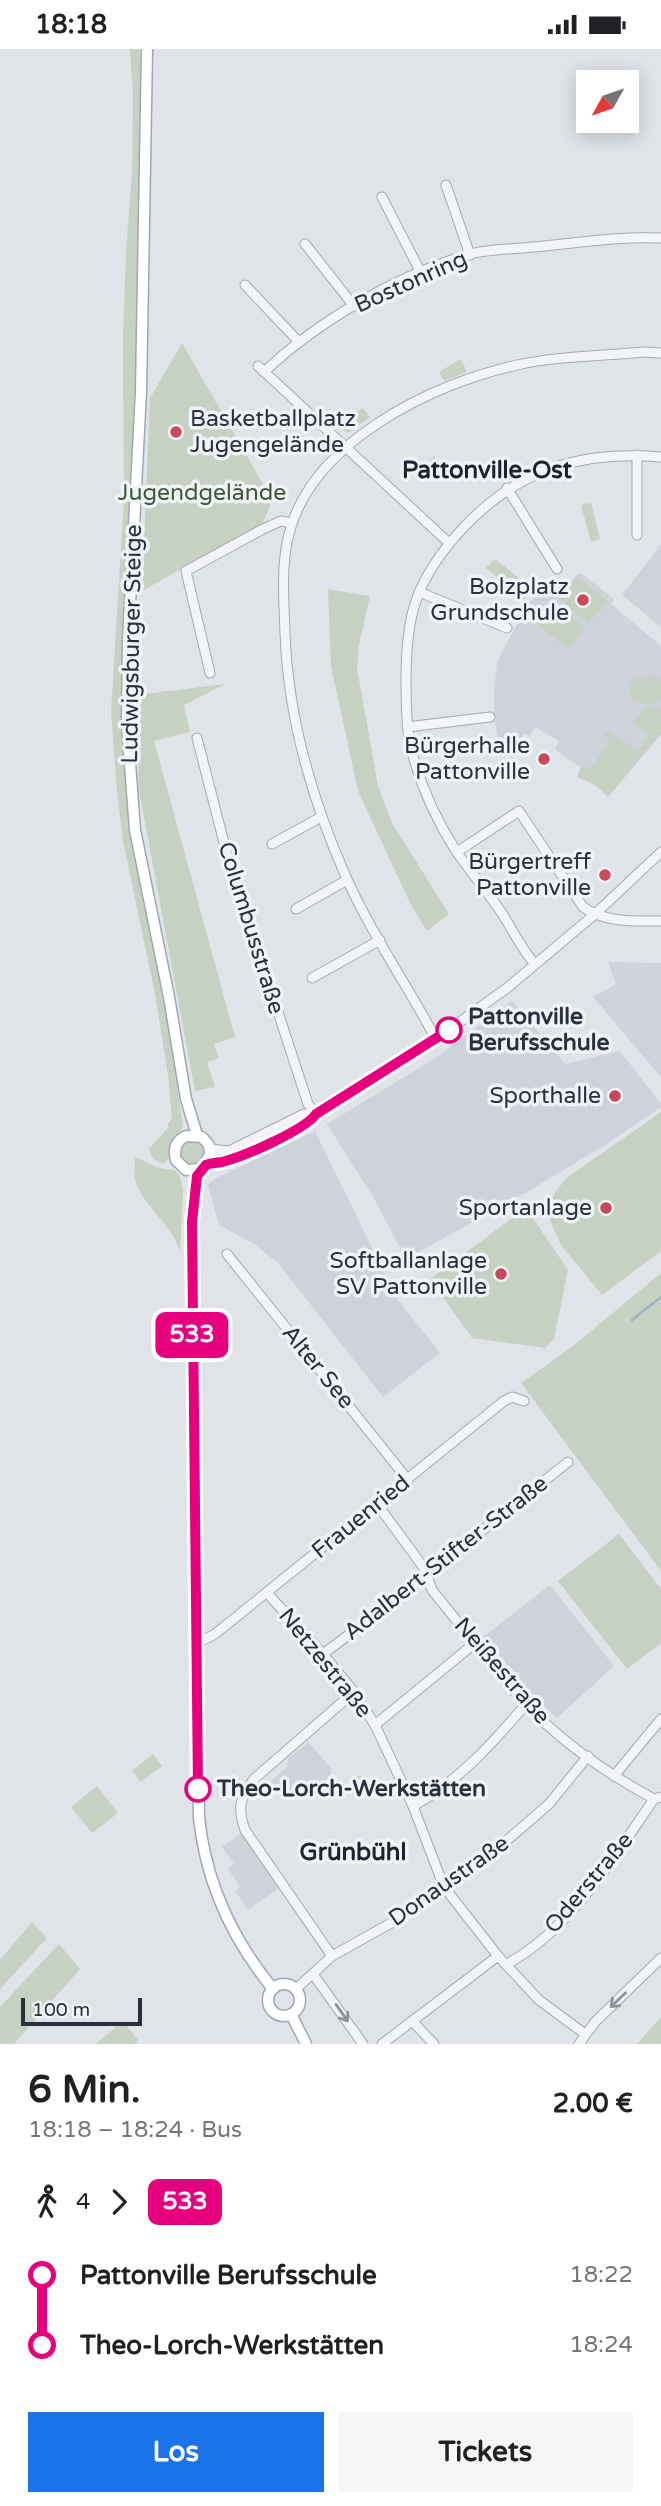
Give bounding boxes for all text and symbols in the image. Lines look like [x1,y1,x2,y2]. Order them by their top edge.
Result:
text: 18:18 [35,9,107,40]
north arrow [576,70,639,133]
map controls [576,70,639,133]
street label: Bostonring [350,245,472,319]
place label: Basketballplatz Jugengelände [190,405,356,459]
marker: Basketballplatz Jugengelände [168,424,184,440]
district label: Pattonville-Ost [402,456,573,485]
park label: Jugendgelände [118,479,286,507]
street label: Ludwigsburger Steige [116,524,148,764]
place label: Bolzplatz Grundschule [430,573,569,627]
marker: Bolzplatz Grundschule [575,592,591,608]
place label: Bürgerhalle Pattonville [404,732,530,786]
marker: Bürgerhalle Pattonville [536,751,552,767]
street label: Columbusstraße [212,839,290,1017]
place label: Bürgertreff Pattonville [468,848,591,902]
marker: Bürgertreff Pattonville [597,867,613,883]
place label: Pattonville Berufsschule [468,1003,609,1057]
marker: Pattonville Berufsschule [436,1017,462,1043]
place label: Sporthalle [490,1082,601,1110]
marker: Sporthalle [607,1088,623,1104]
place label: Sportanlage [459,1194,592,1222]
marker: Sportanlage [598,1200,614,1216]
place label: Softballanlage SV Pattonville [330,1247,487,1301]
marker: Softballanlage SV Pattonville [493,1266,509,1282]
line badge: 533 [152,1312,232,1358]
text: 533 [169,1320,215,1349]
street label: Alter See [276,1320,360,1414]
street label: Frauenried [306,1469,416,1565]
street label: Adalbert-Stifter-Straße [338,1470,554,1646]
street label: Netzestraße [272,1603,378,1723]
street label: Neißestraße [448,1612,556,1730]
place label: Theo-Lorch-Werkstätten [216,1775,486,1803]
marker: Theo-Lorch-Werkstätten [185,1776,211,1802]
street label: Oderstraße [539,1827,639,1939]
street label: Donaustraße [384,1829,514,1933]
district label: Grünbühl [300,1838,406,1867]
one-way arrow [610,1991,627,2008]
scale bar [21,1995,142,2027]
text: 100 m [32,1999,90,2021]
one-way arrow [334,2003,349,2021]
text: 6 Min. [28,2067,141,2113]
text: 2.00 € [553,2088,633,2119]
text: 18:18 – 18:24 · Bus [28,2116,242,2144]
icon: walk [28,2183,66,2221]
icon: forward [100,2183,138,2221]
text: 533 [162,2187,208,2216]
text: 4 [76,2188,90,2216]
text: Pattonville Berufsschule [80,2260,377,2291]
text: 18:22 [569,2261,633,2289]
text: Theo-Lorch-Werkstätten [80,2330,384,2361]
text: 18:24 [569,2331,633,2359]
button: Los [28,2412,324,2492]
button: Tickets [338,2412,633,2492]

